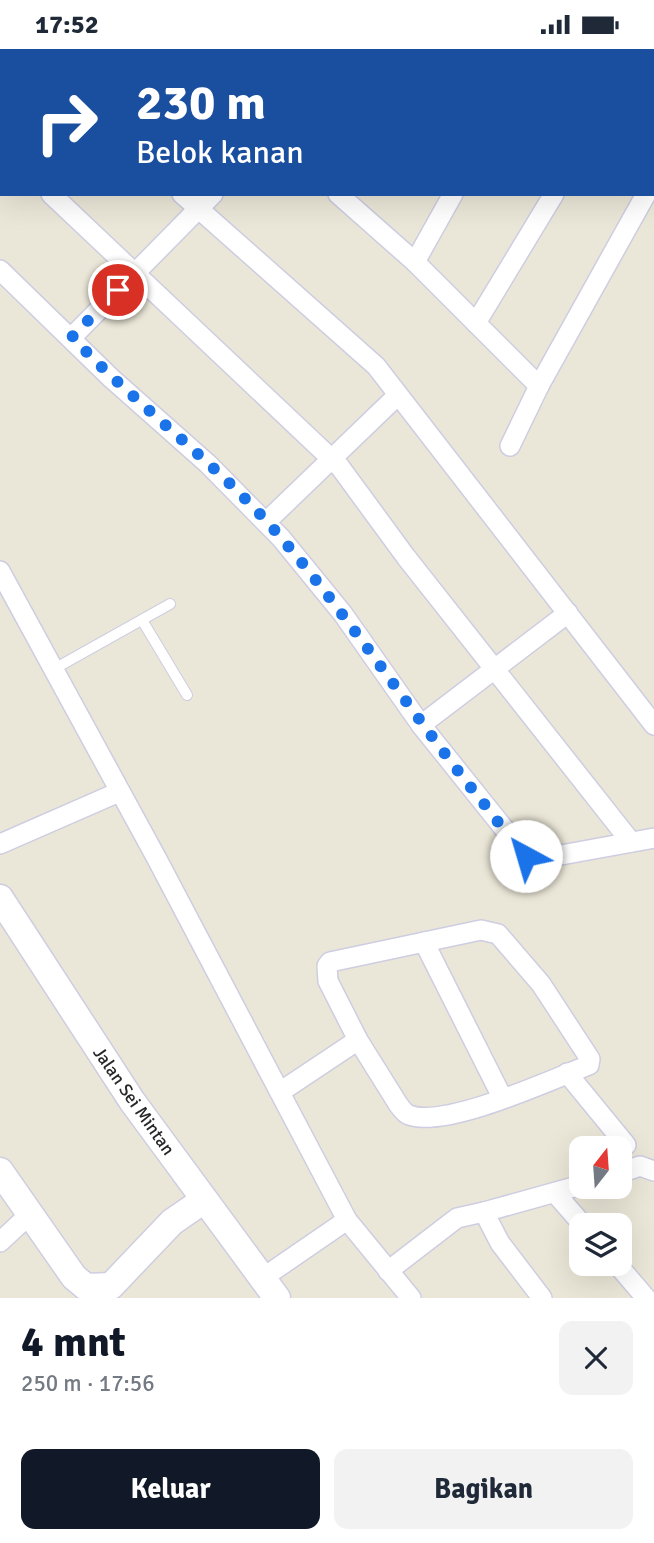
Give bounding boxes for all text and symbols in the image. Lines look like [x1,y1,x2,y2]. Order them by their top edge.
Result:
text: 17:52 [35,9,99,41]
text: 230 m [136,73,266,133]
icon: right [21,77,112,168]
text: Belok kanan [136,133,304,172]
pin [88,260,148,320]
icon: arrive [99,271,137,309]
position arrow [489,819,563,893]
street label: Jalan Sei Mintan [88,1043,180,1159]
north arrow [569,1136,632,1199]
map controls [569,1136,632,1276]
button: layers [569,1213,632,1276]
text: 4 mnt [21,1317,126,1368]
button: close [559,1321,633,1395]
text: 250 m · 17:56 [21,1369,155,1398]
button: Keluar [21,1449,320,1529]
button: Bagikan [334,1449,633,1529]

